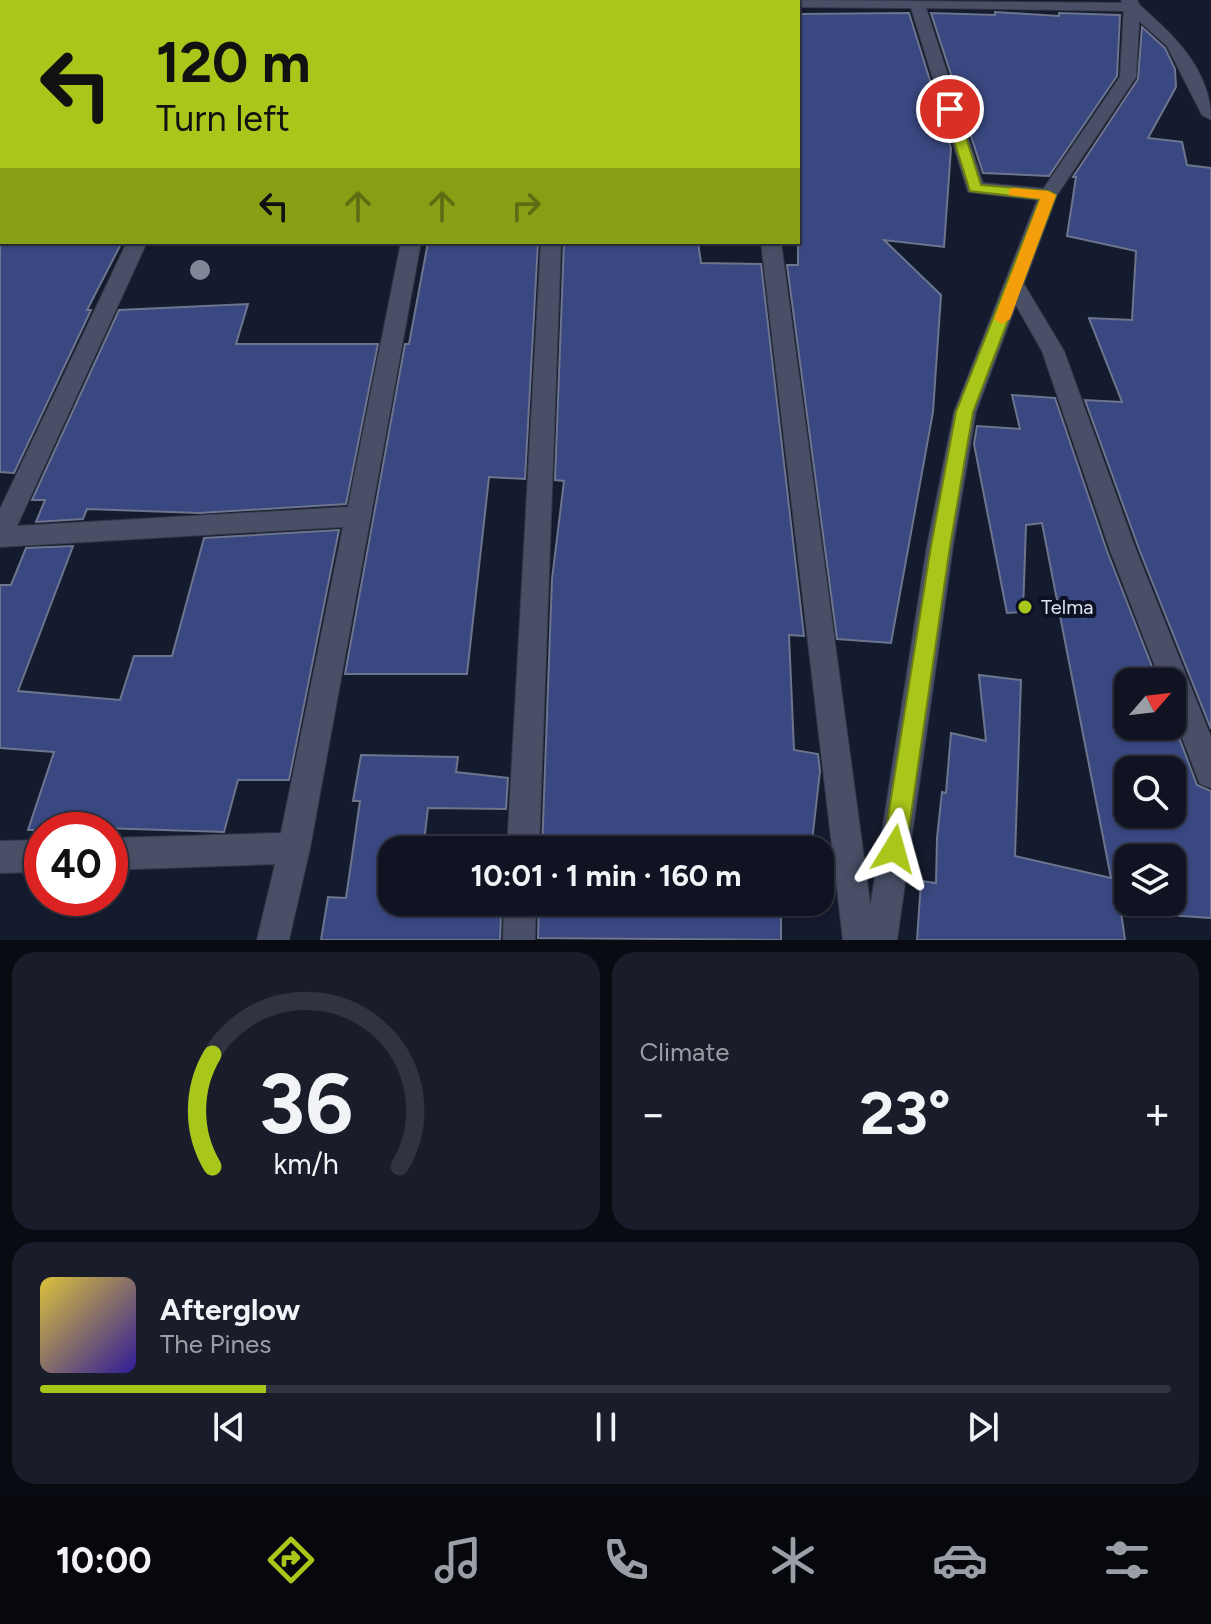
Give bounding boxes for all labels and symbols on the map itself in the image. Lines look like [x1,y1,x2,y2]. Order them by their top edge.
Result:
pin [916,75,984,143]
place label: Telma [1041,595,1093,619]
marker: Telma [1016,598,1034,616]
north arrow [1114,668,1186,740]
position arrow [852,807,936,891]
speed limit sign: 40 [24,812,128,916]

